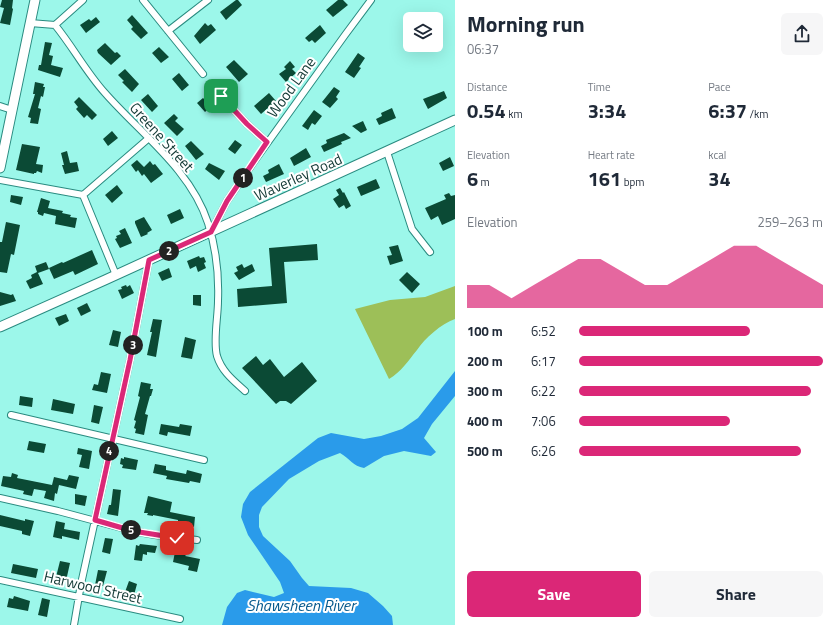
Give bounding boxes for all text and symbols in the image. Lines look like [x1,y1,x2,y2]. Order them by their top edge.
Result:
text: Morning run [467,7,585,41]
map controls [403,12,443,52]
button: layers [403,12,443,52]
button: share [781,13,823,55]
text: 06:37 [467,39,499,59]
street label: Wood Lane [261,52,321,122]
pin [204,79,238,113]
text: Distance [467,79,507,95]
text: Time [588,79,611,95]
text: Pace [708,79,731,95]
icon: arrive [210,85,232,107]
text: 0.54 [467,95,506,126]
text: 3:34 [588,95,626,126]
text: 6:37 [708,95,747,126]
street label: Greene Street [124,97,200,178]
text: km [506,106,523,122]
text: /km [747,106,768,122]
street label: Waverley Road [250,147,346,207]
text: Elevation [467,147,510,163]
text: Heart rate [588,147,635,163]
text: kcal [708,147,726,163]
text: 6 [467,163,478,194]
text: 161 [588,163,621,194]
text: 34 [708,163,731,194]
pin: 1 [233,168,253,188]
text: 1 [240,170,246,186]
text: m [478,174,490,190]
text: bpm [621,174,644,190]
text: Elevation [467,212,518,232]
text: 259–263 m [757,212,823,232]
pin: 2 [159,241,179,261]
text: 2 [166,243,172,259]
text: 100 m [467,321,503,341]
text: 6:52 [531,321,556,341]
pin: 3 [123,335,143,355]
text: 3 [130,337,136,353]
text: 200 m [467,351,503,371]
text: 6:17 [531,351,556,371]
text: 300 m [467,381,503,401]
text: 6:22 [531,381,556,401]
text: 400 m [467,411,503,431]
text: 7:06 [531,411,556,431]
pin: 4 [99,441,119,461]
text: 500 m [467,441,503,461]
text: 6:26 [531,441,556,461]
text: 4 [106,443,112,459]
pin: 5 [121,520,141,540]
pin [160,521,194,555]
text: 5 [128,522,134,538]
icon: check [166,527,188,549]
street label: Harwood Street [42,565,145,610]
button: Save [467,571,641,617]
button: Share [649,571,823,617]
water label: Shawsheen River [247,593,357,617]

